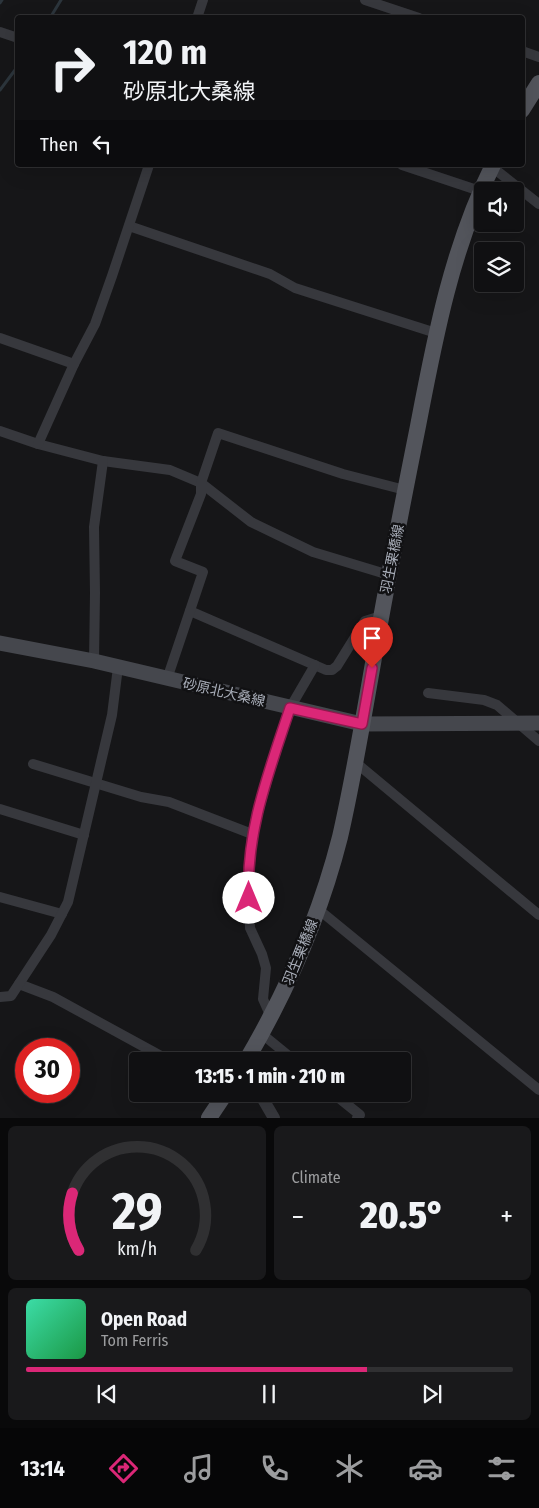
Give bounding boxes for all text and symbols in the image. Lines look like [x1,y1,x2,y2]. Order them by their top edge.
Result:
text: 120 m [123,31,207,73]
icon: right [40,35,105,100]
text: 砂原北大桑線 [123,78,255,105]
icon: left [88,130,116,158]
text: Then [40,133,78,156]
map controls [474,182,524,292]
button: sound [474,182,524,232]
button: layers [474,242,524,292]
street label: 羽生栗橋線 [377,523,408,595]
pin [351,617,393,668]
icon: arrive [358,624,386,652]
street label: 砂原北大桑線 [181,675,267,710]
position arrow [222,871,274,923]
street label: 羽生栗橋線 [279,917,321,988]
speed limit sign: 30 [15,1038,80,1103]
text: 13:15 · 1 min · 210 m [195,1065,345,1088]
text: Climate [292,1168,341,1187]
text: 29 [110,1180,162,1243]
text: 20.5° [360,1192,444,1238]
text: − [292,1200,304,1233]
text: + [500,1200,513,1233]
text: km/h [117,1238,157,1260]
text: Open Road [101,1308,187,1331]
text: Tom Ferris [101,1331,168,1350]
icon: previous [93,1380,121,1408]
icon: pause [255,1380,283,1408]
icon: next [418,1380,446,1408]
icon: directions [106,1451,141,1486]
icon: music [181,1451,216,1486]
icon: phone [257,1451,292,1486]
icon: climate [332,1451,367,1486]
icon: car [408,1451,443,1486]
icon: filters [484,1451,519,1486]
text: 13:14 [20,1455,65,1482]

